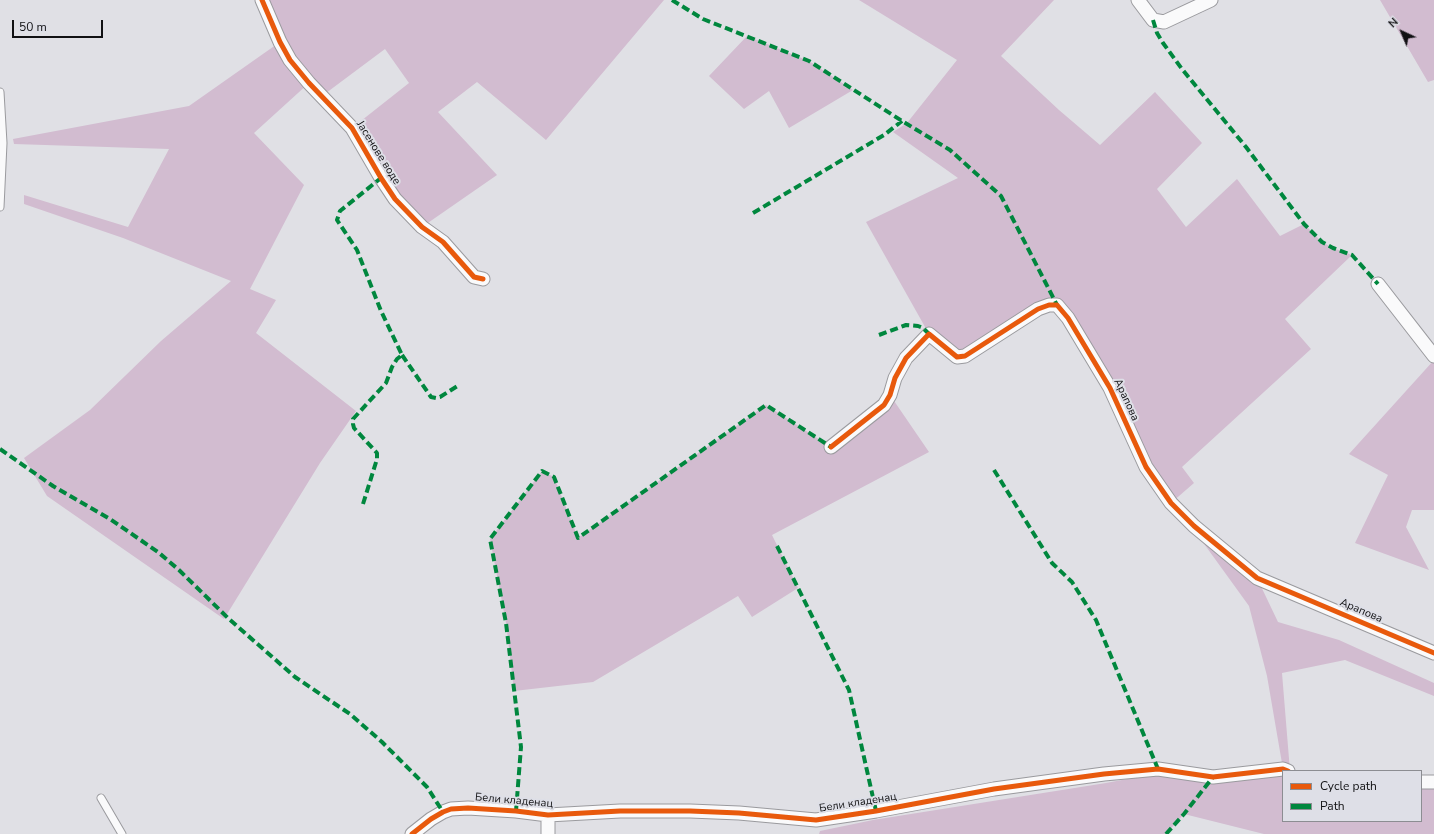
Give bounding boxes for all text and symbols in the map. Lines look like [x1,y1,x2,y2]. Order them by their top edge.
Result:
scale bar [14,12,105,38]
north arrow [1382,12,1422,52]
text: N [1385,15,1401,31]
text: 50 m [19,19,47,35]
street label: Јасенове воде [353,119,403,187]
street label: Арапова [1110,377,1142,423]
street label: Арапова [1338,596,1384,626]
legend [1282,770,1422,822]
text: Cycle path [1320,778,1377,794]
street label: Бели кладенац [818,790,898,816]
street label: Бели кладенац [474,791,554,811]
text: Path [1320,798,1345,814]

